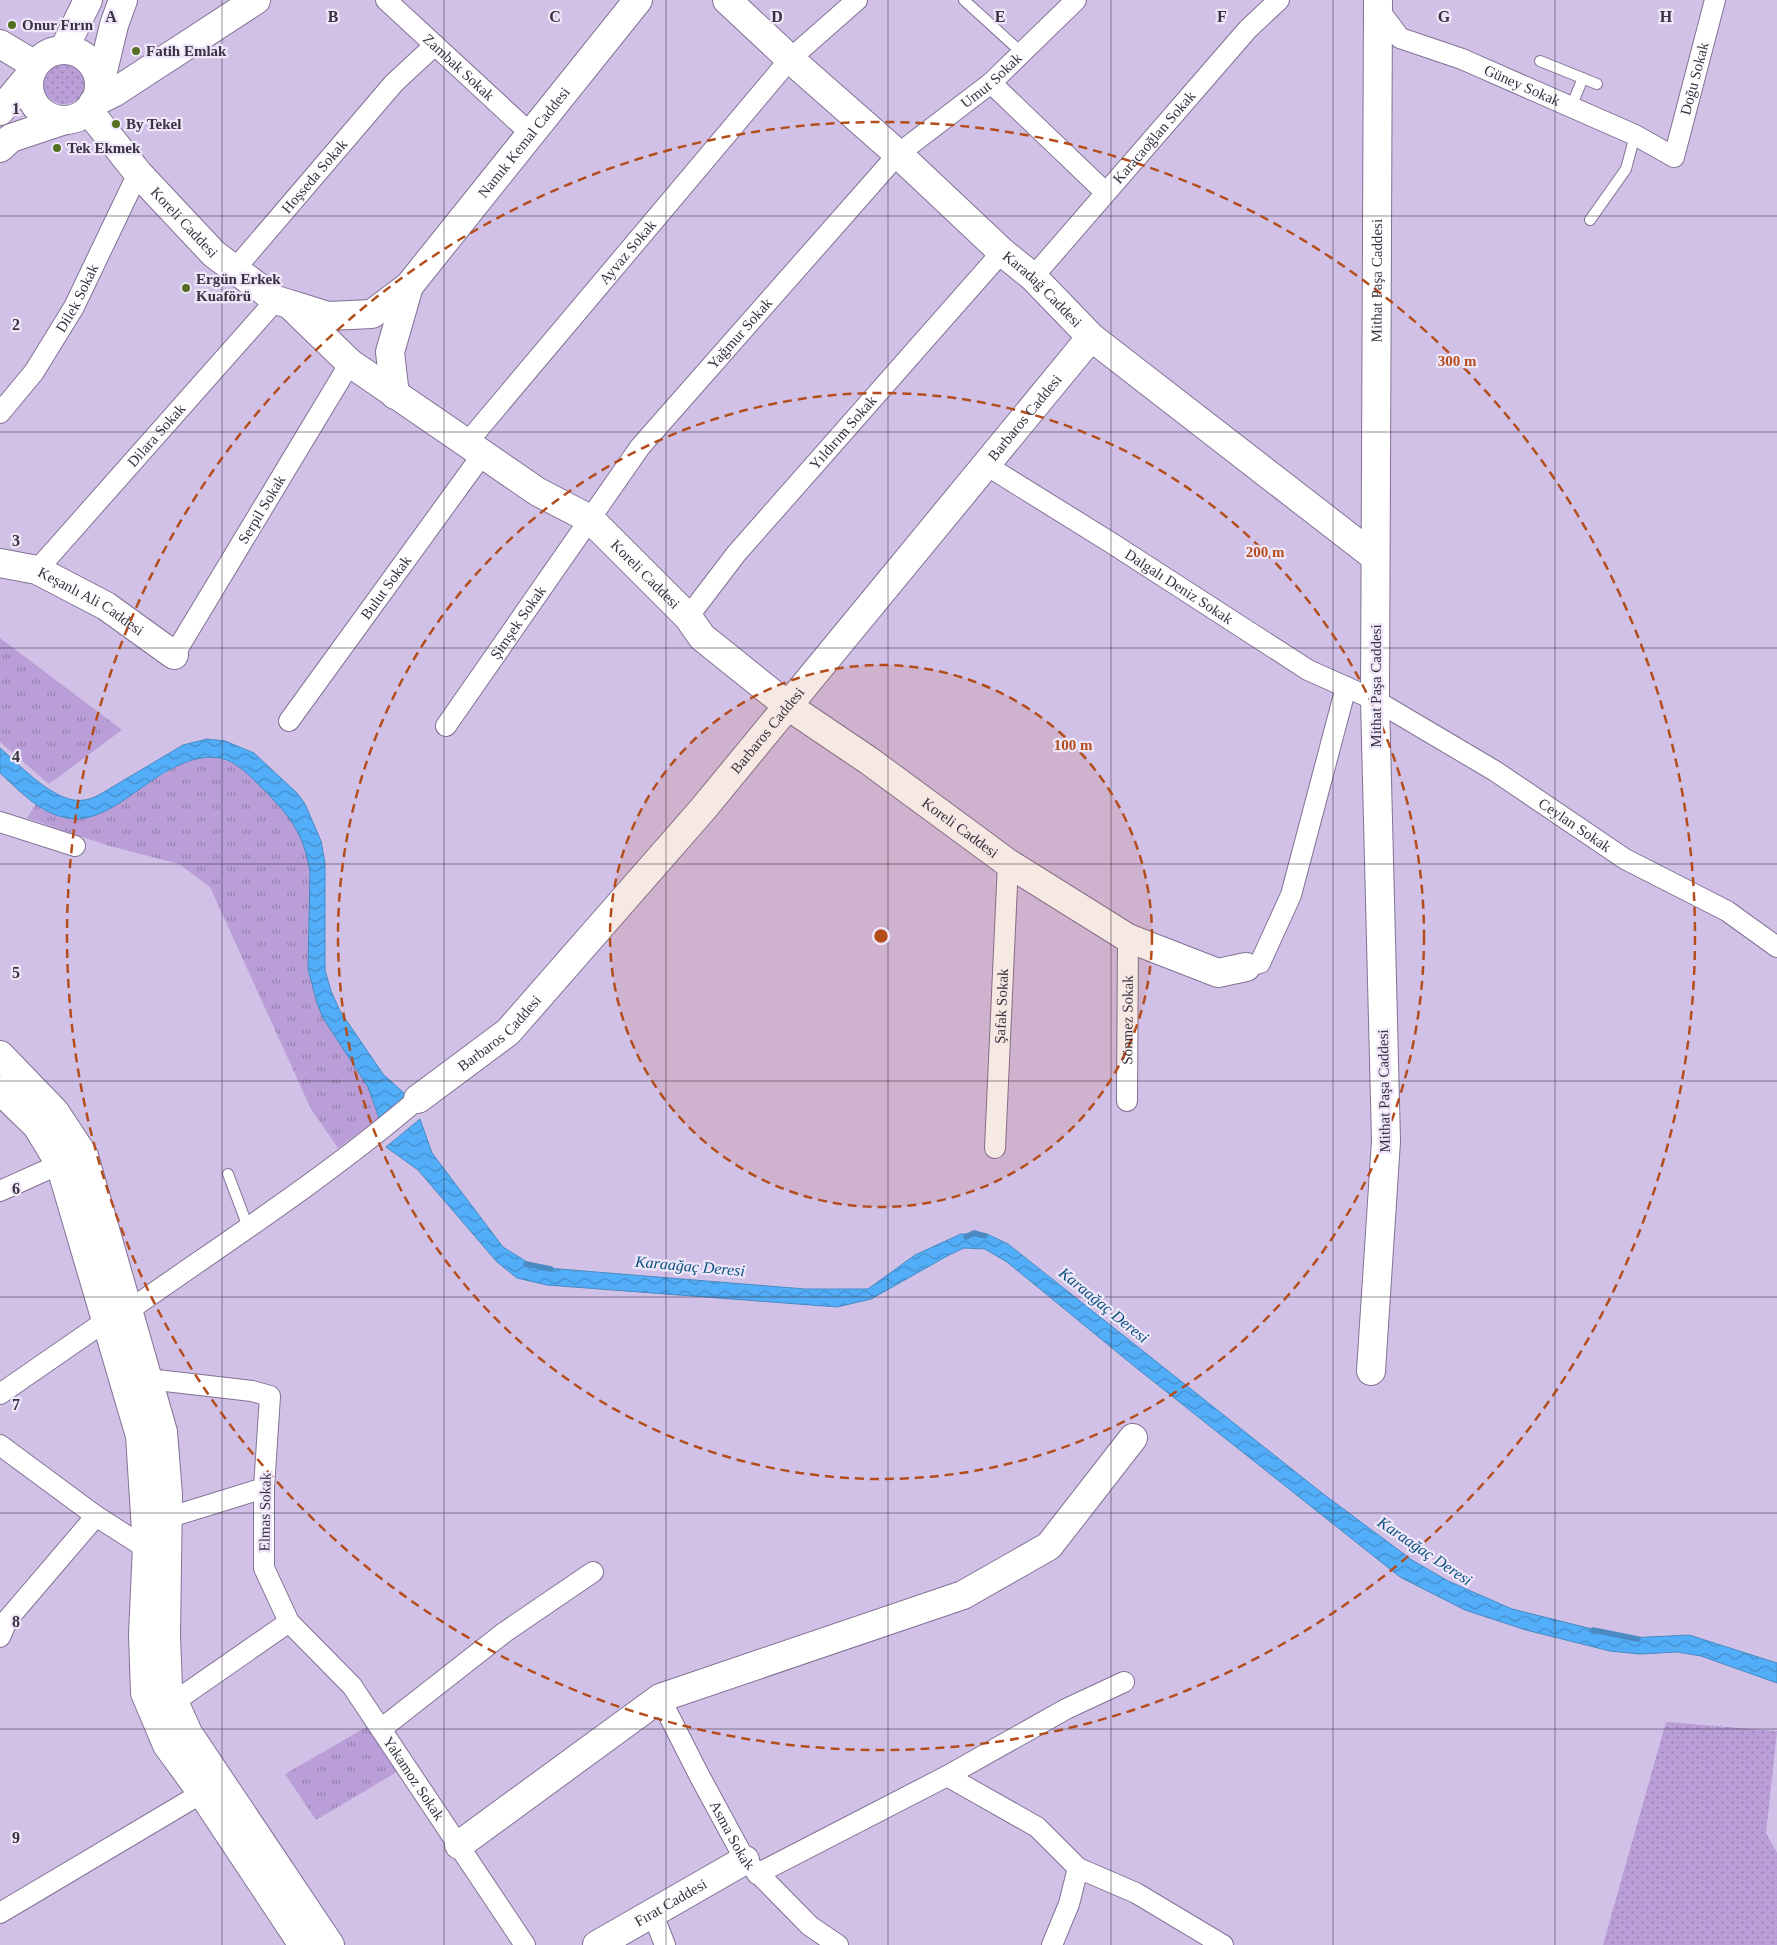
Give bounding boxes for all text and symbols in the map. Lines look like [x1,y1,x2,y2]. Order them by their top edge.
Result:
text: A [105,8,117,25]
text: B [328,8,339,25]
text: C [549,8,561,25]
text: D [771,8,783,25]
text: E [995,8,1005,25]
text: F [1217,8,1227,25]
text: G [1438,8,1451,25]
text: H [1660,8,1673,25]
place label: Onur Fırın [22,17,94,33]
marker: Onur Fırın [6,19,18,31]
street label: Zambak Sokak [420,31,498,104]
street label: Doğu Sokak [1677,40,1712,117]
place label: Fatih Emlak [146,43,227,59]
marker: Fatih Emlak [130,45,142,57]
street label: Umut Sokak [958,49,1025,111]
street label: Güney Sokak [1482,62,1563,109]
street label: Namık Kemal Caddesi [475,84,573,201]
street label: Karacaoğlan Sokak [1110,87,1199,187]
text: 1 [12,100,20,117]
place label: By Tekel [126,116,181,132]
marker: By Tekel [110,118,122,130]
street label: Hoşseda Sokak [278,136,351,216]
place label: Tek Ekmek [67,140,141,156]
marker: Tek Ekmek [51,142,63,154]
street label: Koreli Caddesi [147,184,221,261]
street label: Ayvaz Sokak [596,216,660,287]
street label: Mithat Paşa Caddesi [1369,219,1385,342]
street label: Karadağ Caddesi [1000,248,1085,330]
street label: Dilek Sokak [53,261,102,335]
place label: Ergün Erkek Kuaförü [196,271,281,304]
marker: Ergün Erkek Kuaförü [180,282,192,294]
street label: Yağmur Sokak [705,294,776,372]
text: 2 [12,316,20,333]
text: 300 m [1438,353,1477,369]
street label: Barbaros Caddesi [985,372,1065,464]
street label: Yıldırım Sokak [806,392,880,473]
street label: Dilara Sokak [124,400,189,470]
street label: Serpil Sokak [235,472,289,547]
text: 3 [12,532,20,549]
street label: Koreli Caddesi [608,537,683,612]
text: 200 m [1246,544,1285,560]
street label: Dalgalı Deniz Sokak [1122,546,1236,627]
street label: Bulut Sokak [358,552,415,622]
street label: Keşanlı Ali Caddesi [35,564,147,639]
street label: Şimşek Sokak [487,582,549,662]
street label: Mithat Paşa Caddesi [1368,624,1384,748]
street label: Barbaros Caddesi [728,684,807,777]
text: 100 m [1054,737,1093,753]
text: 4 [12,748,20,765]
street label: Koreli Caddesi [919,795,1001,861]
street label: Ceylan Sokak [1536,795,1614,855]
centre of rings [872,927,890,945]
text: 5 [12,964,20,981]
street label: Şafak Sokak [992,968,1011,1044]
street label: Sönmez Sokak [1119,975,1136,1065]
street label: Barbaros Caddesi [455,992,544,1074]
street label: Mithat Paşa Caddesi [1375,1029,1393,1153]
text: 6 [12,1180,20,1197]
water label: Karaağaç Deresi [633,1253,746,1280]
water label: Karaağaç Deresi [1054,1263,1152,1347]
text: 7 [12,1396,20,1413]
street label: Elmas Sokak [256,1472,274,1552]
water label: Karaağaç Deresi [1373,1513,1475,1590]
text: 8 [12,1613,20,1630]
street label: Yakamoz Sokak [380,1734,448,1824]
street label: Asma Sokak [706,1798,758,1873]
text: 9 [12,1829,20,1846]
street label: Fırat Caddesi [632,1876,710,1930]

